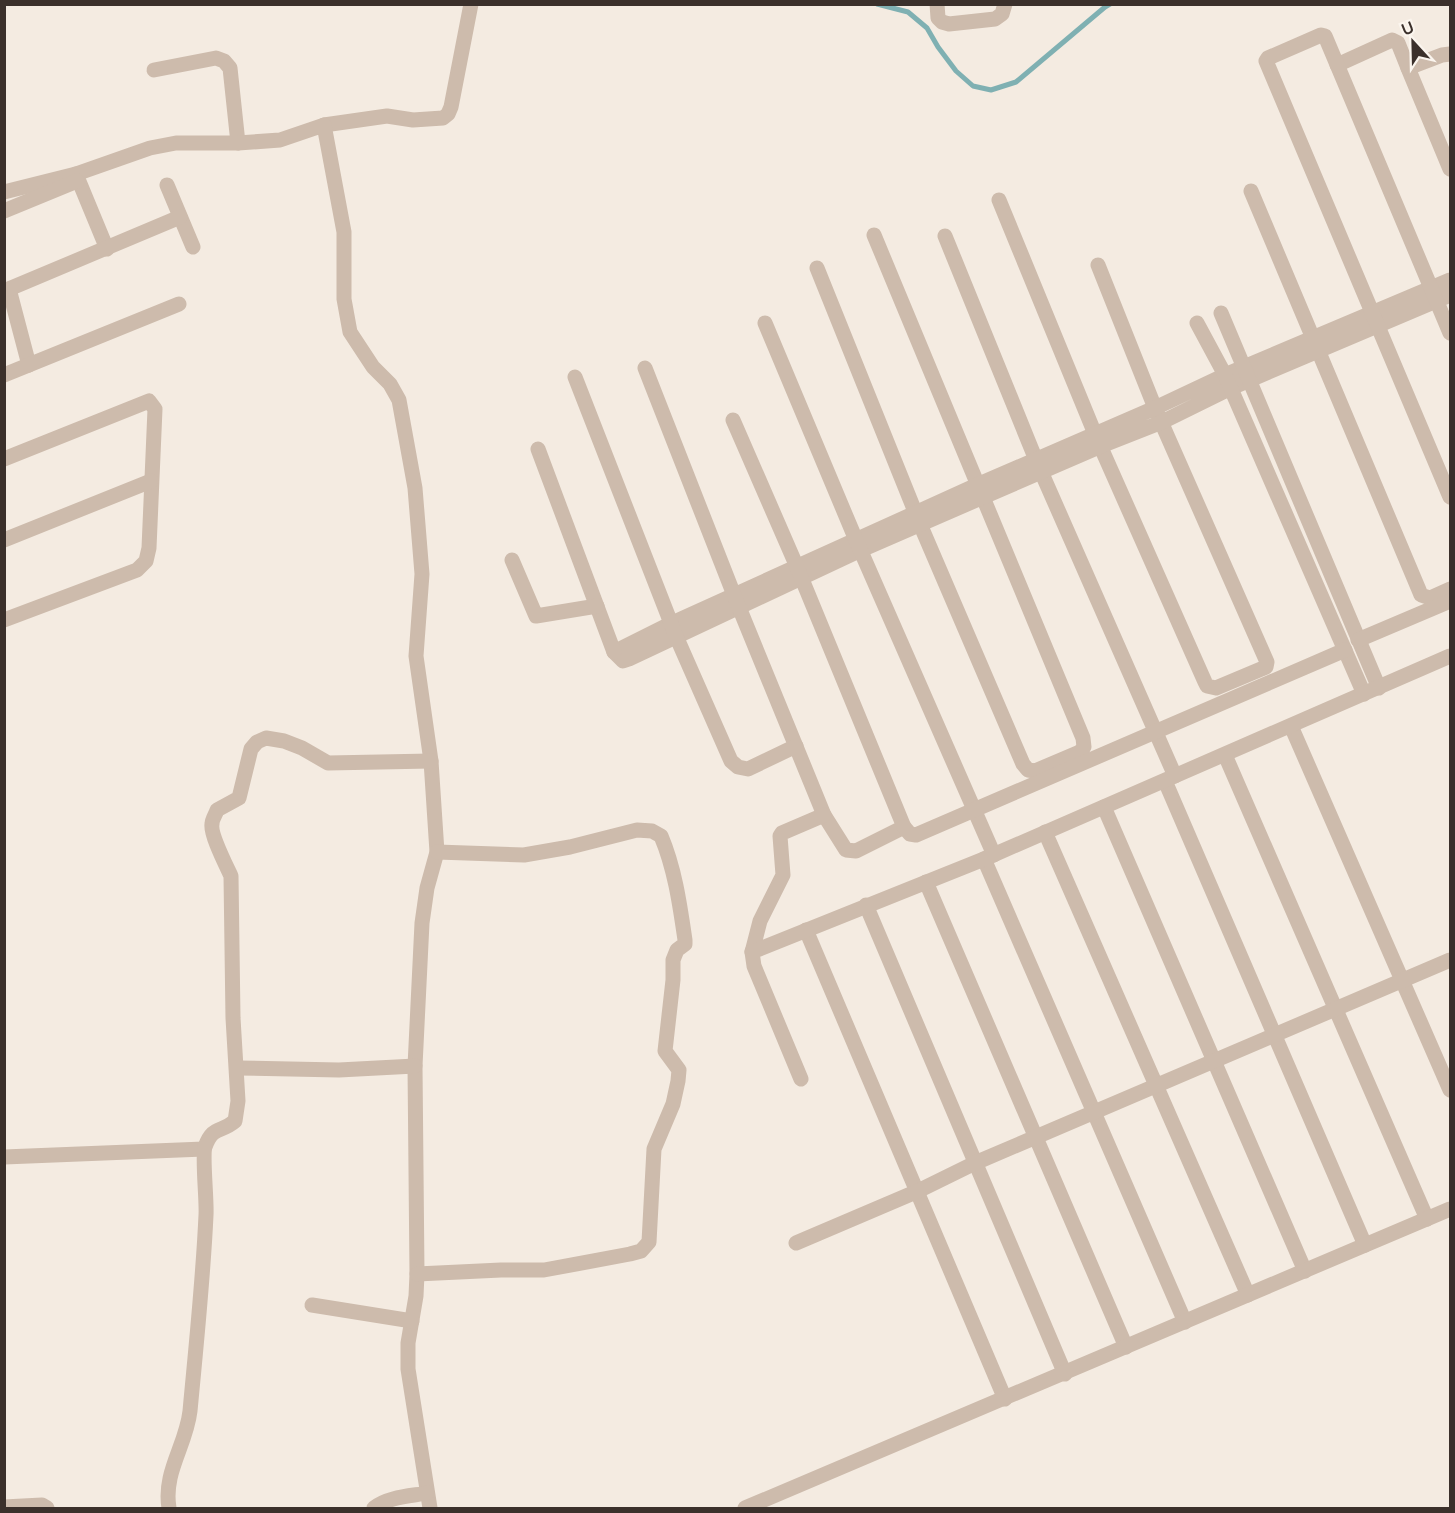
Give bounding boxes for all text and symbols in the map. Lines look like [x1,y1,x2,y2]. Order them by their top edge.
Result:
north arrow [1383,12,1443,72]
text: U [1398,17,1417,40]

